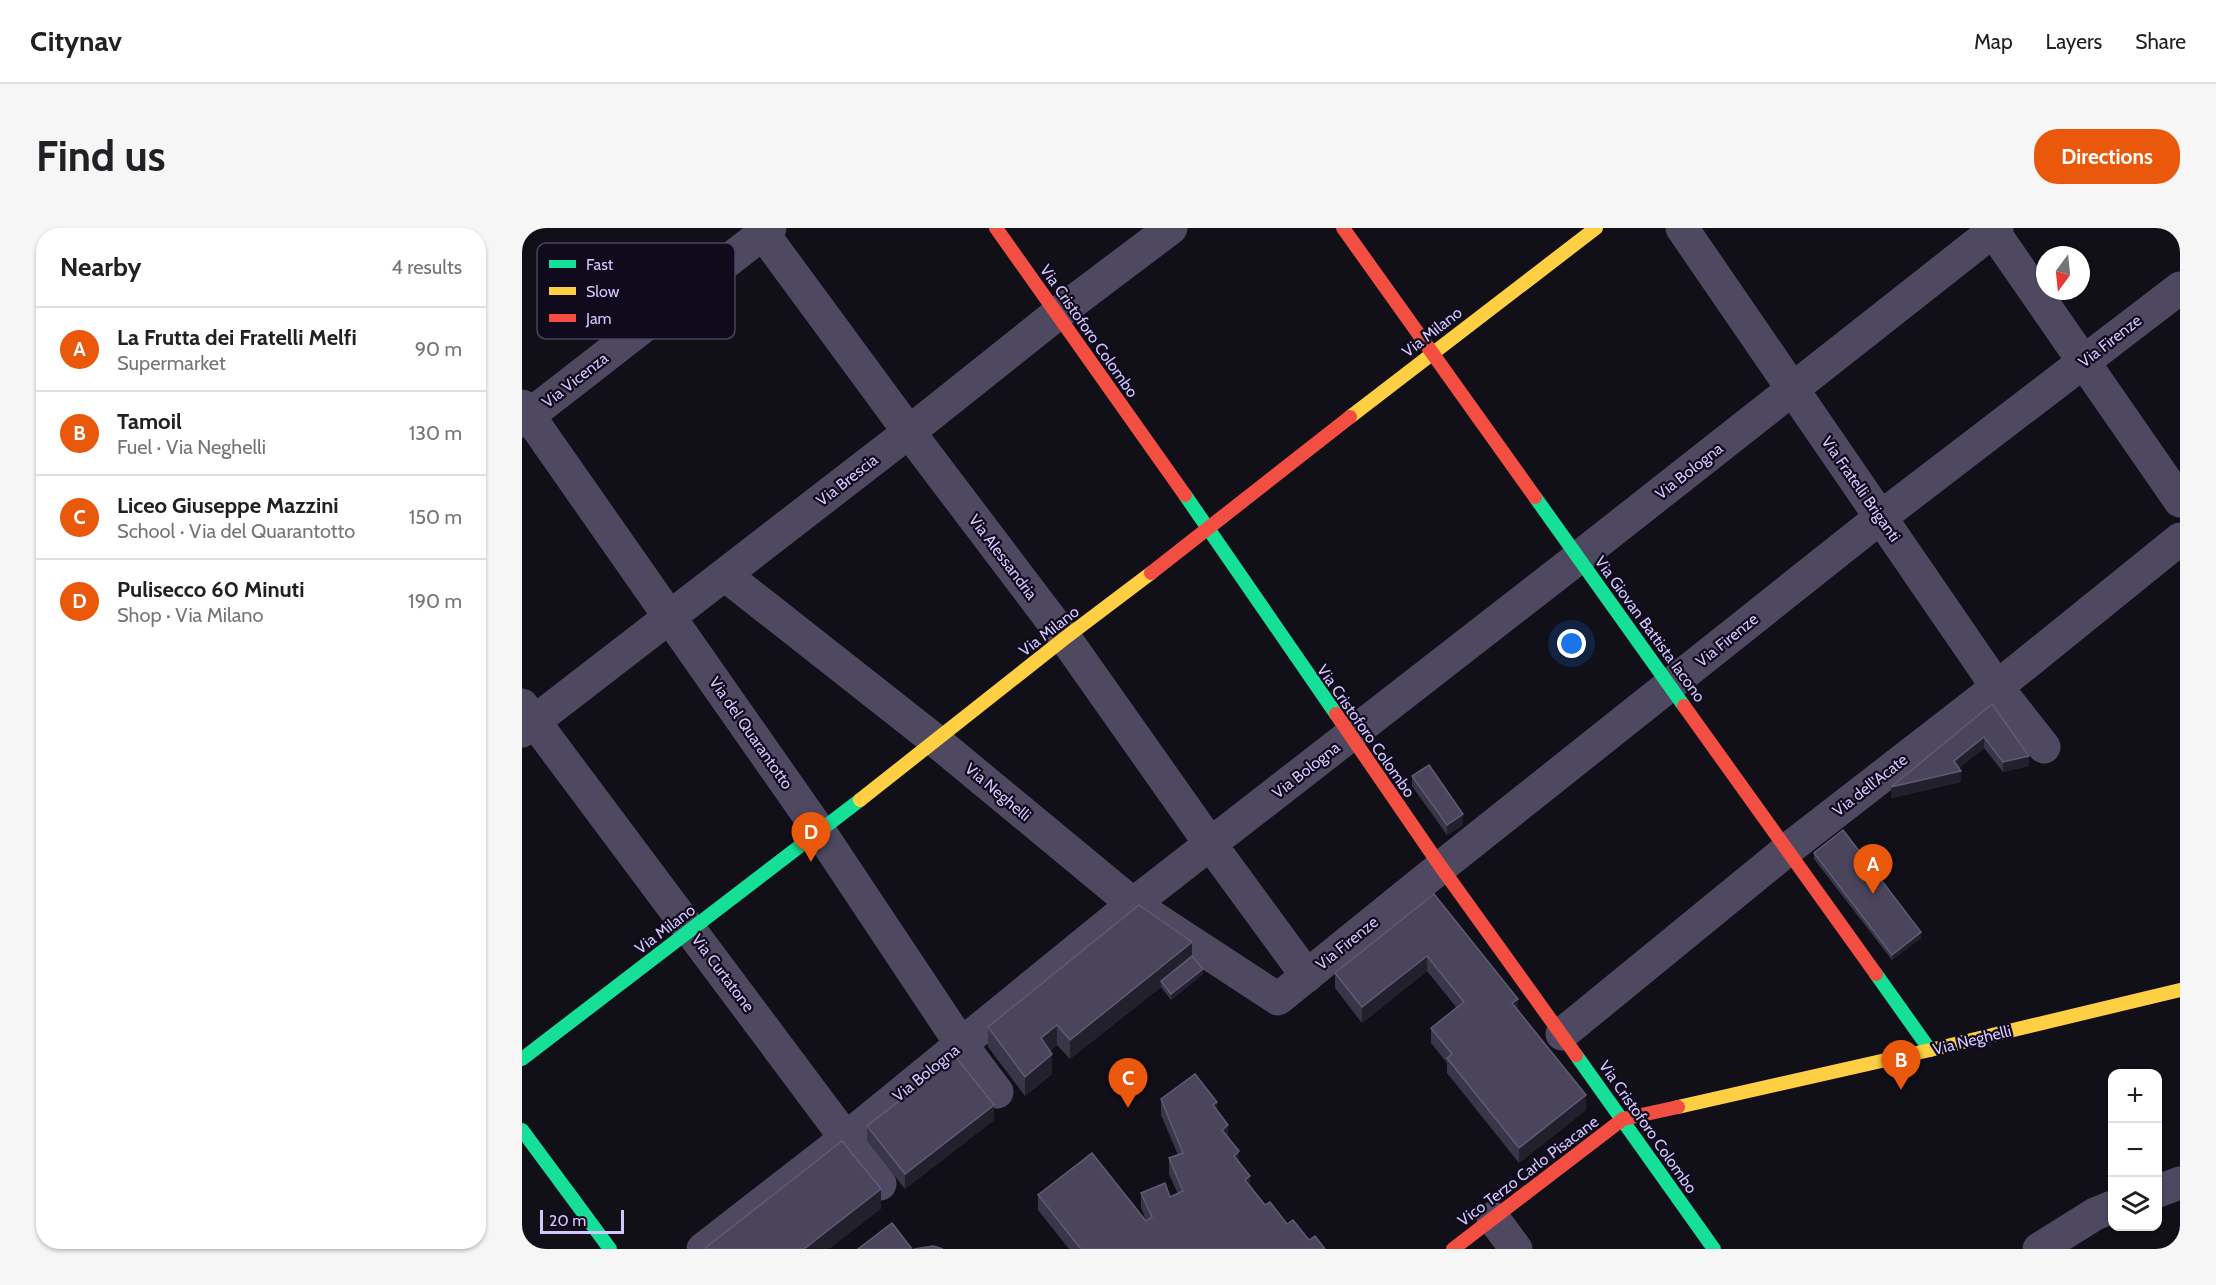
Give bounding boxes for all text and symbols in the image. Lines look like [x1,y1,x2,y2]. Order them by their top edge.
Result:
text: Citynav [30,24,122,58]
text: Map [1974,29,2013,54]
text: Layers [2046,29,2102,54]
text: Share [2135,29,2186,54]
button: Directions [2034,129,2180,184]
text: Find us [36,130,165,182]
legend [537,243,735,339]
north arrow [2036,246,2090,300]
text: Nearby [60,251,141,283]
text: 4 results [391,255,462,279]
text: Fast [586,255,614,274]
street label: Via Cristoforo Colombo [1036,261,1142,401]
text: Slow [586,282,620,301]
street label: Via Milano [1398,303,1466,361]
text: Jam [585,309,612,328]
street label: Via Firenze [2075,311,2145,371]
text: La Frutta dei Fratelli Melfi [117,324,357,351]
text: A [73,337,86,361]
text: 90 m [415,337,462,361]
street label: Via Vicenza [538,348,612,412]
text: Supermarket [117,351,226,375]
text: Tamoil [117,408,182,435]
text: B [73,421,86,445]
text: 130 m [409,421,462,445]
street label: Via Fratelli Briganti [1818,433,1904,545]
text: Fuel · Via Neghelli [117,435,266,459]
street label: Via Bologna [1651,439,1727,503]
street label: Via Brescia [813,450,882,510]
text: Liceo Giuseppe Mazzini [117,492,339,519]
text: C [73,505,86,529]
text: 150 m [409,505,462,529]
street label: Via Alessandria [965,511,1041,604]
text: School · Via del Quarantotto [117,519,355,543]
street label: Via Giovan Battista Iacono [1591,552,1709,706]
text: Pulisecco 60 Minuti [117,576,304,603]
text: D [72,589,87,613]
text: 190 m [408,589,462,613]
street label: Via Milano [1015,602,1083,660]
text: Shop · Via Milano [117,603,264,627]
street label: Via Firenze [1692,609,1762,671]
your location [1557,629,1586,658]
street label: Via Cristoforo Colombo [1313,661,1419,801]
street label: Via del Quarantotto [705,673,797,793]
street label: Via Bologna [1268,738,1344,802]
street label: Via dell'Acate [1829,750,1911,820]
street label: Via Neghelli [961,759,1035,825]
pin: D [792,812,830,862]
pin: A [1854,844,1892,894]
street label: Via Milano [631,900,699,958]
street label: Via Firenze [1312,912,1382,974]
street label: Via Curtatone [688,930,758,1016]
street label: Via Neghelli [1931,1021,2013,1059]
street label: Via Bologna [889,1040,964,1106]
pin: B [1882,1040,1920,1090]
street label: Via Cristoforo Colombo [1595,1057,1701,1197]
pin: C [1108,1058,1148,1108]
map controls [2108,1069,2162,1231]
button: + [2108,1069,2162,1123]
street label: Vico Terzo Carlo Pisacane [1454,1112,1602,1230]
button: − [2108,1123,2162,1177]
button: layers [2108,1177,2162,1231]
scale bar [540,1207,624,1234]
text: 20 m [549,1211,586,1230]

